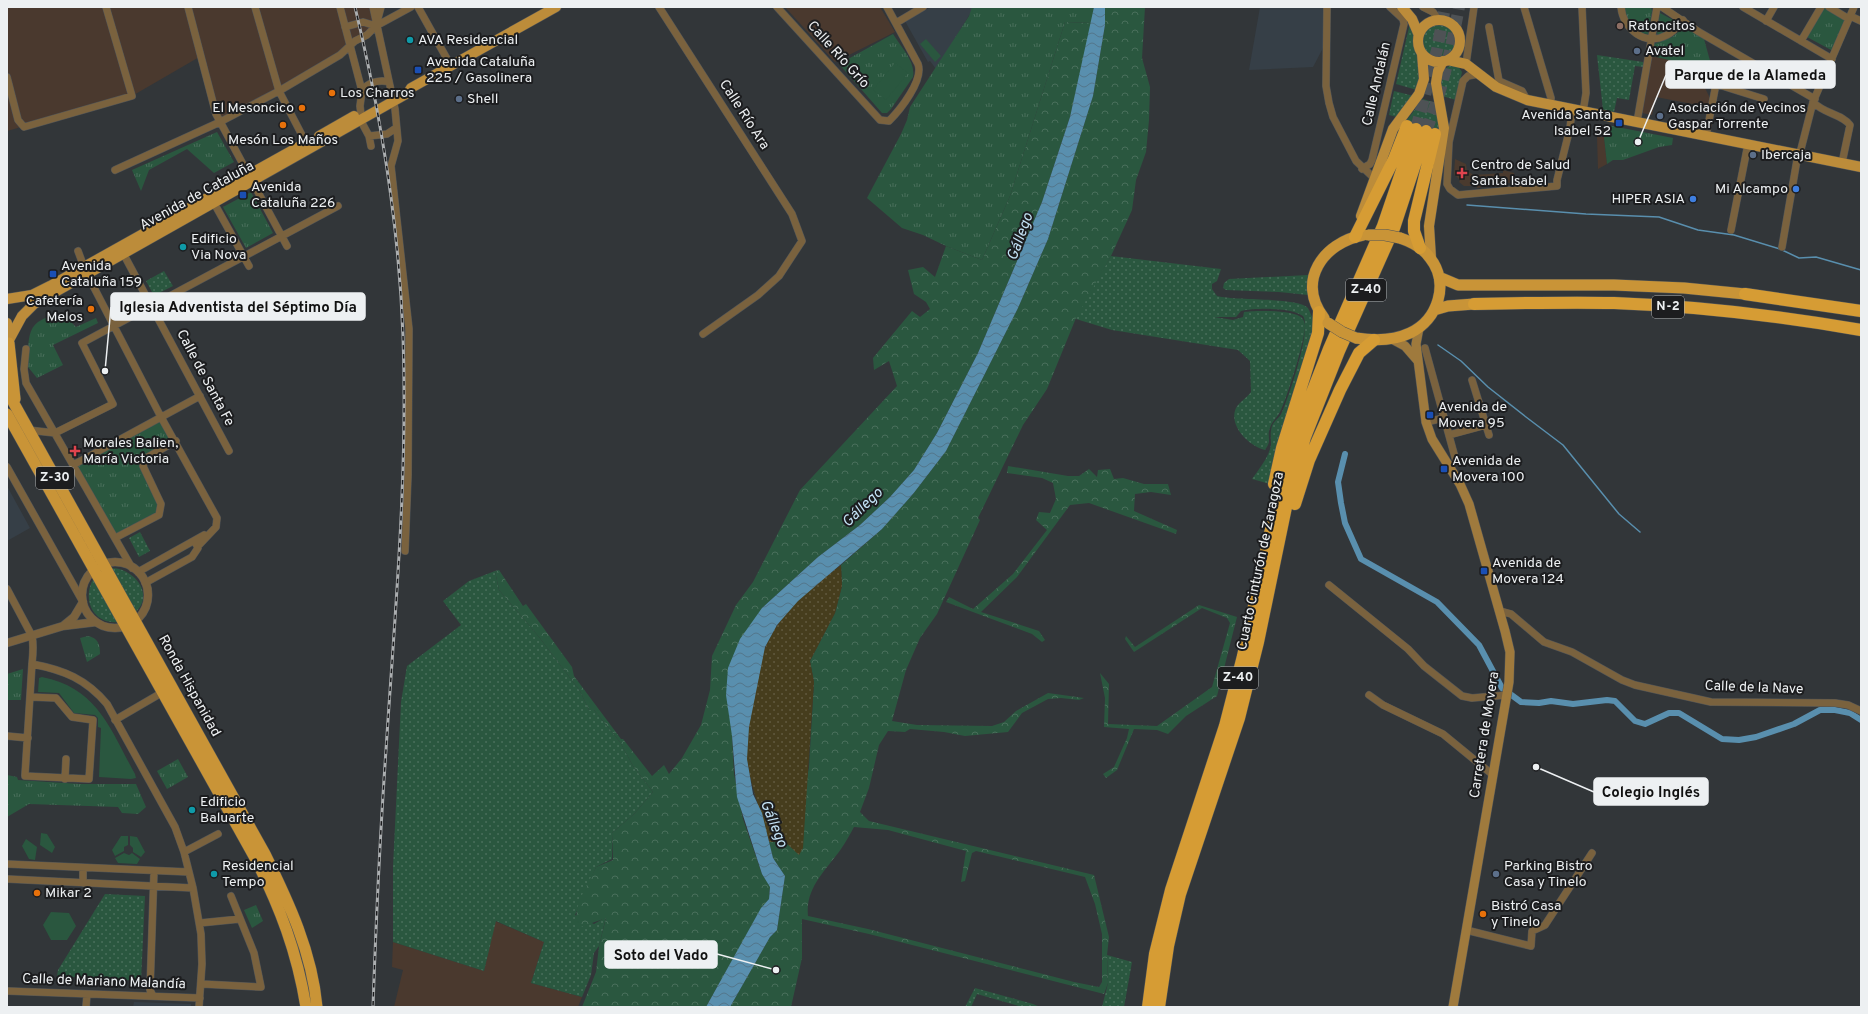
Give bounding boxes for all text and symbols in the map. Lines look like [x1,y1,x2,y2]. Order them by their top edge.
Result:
street label: Calle Río Grío [803,18,873,92]
place label: Ratoncitos [1628,18,1695,35]
marker: Ratoncitos [1615,21,1625,31]
place label: AVA Residencial [418,32,518,49]
marker: AVA Residencial [405,35,415,45]
street label: Calle Andalán [1359,40,1395,128]
place label: Avatel [1645,43,1684,60]
marker: Avatel [1632,46,1642,56]
place label: Avenida Cataluña 225 / Gasolinera [426,54,535,87]
callout: Parque de la Alameda [1666,61,1835,88]
marker: Avenida Cataluña 225 / Gasolinera [413,65,423,75]
text: Parque de la Alameda [1674,67,1826,86]
street label: Calle Río Ara [715,77,773,153]
place label: Los Charros [340,85,415,102]
marker: Los Charros [327,88,337,98]
place label: Shell [467,91,498,108]
marker: Shell [454,94,464,104]
place label: El Mesoncico [212,100,294,117]
place label: Asociación de Vecinos Gaspar Torrente [1668,100,1806,133]
marker: El Mesoncico [297,103,307,113]
place label: Avenida Santa Isabel 52 [1521,107,1611,140]
marker: Asociación de Vecinos Gaspar Torrente [1655,111,1665,121]
marker: Avenida Santa Isabel 52 [1614,118,1624,128]
marker: Mesón Los Maños [278,120,288,130]
place label: Mesón Los Maños [228,132,338,149]
place label: Ibercaja [1761,147,1811,164]
marker: Ibercaja [1748,150,1758,160]
place label: Centro de Salud Santa Isabel [1471,157,1570,190]
street label: Avenida de Cataluña [137,158,257,234]
marker: Centro de Salud Santa Isabel [1456,167,1468,179]
place label: Avenida Cataluña 226 [251,179,335,212]
place label: Mi Alcampo [1715,181,1788,198]
marker: Mi Alcampo [1791,184,1801,194]
marker: Avenida Cataluña 226 [238,190,248,200]
place label: HIPER ASIA [1611,191,1685,208]
marker: HIPER ASIA [1688,194,1698,204]
water label: Gállego [1004,211,1038,263]
place label: Edificio Via Nova [191,231,246,264]
marker: Edificio Via Nova [178,242,188,252]
place label: Avenida Cataluña 159 [61,258,142,291]
marker: Avenida Cataluña 159 [48,269,58,279]
road number: Z-40 [1346,279,1386,301]
place label: Cafetería Melos [26,293,83,326]
callout: Iglesia Adventista del Séptimo Día [111,293,365,320]
road number: N-2 [1652,296,1684,318]
text: Iglesia Adventista del Séptimo Día [119,299,357,318]
marker: Cafetería Melos [86,304,96,314]
street label: Calle de Santa Fe [172,327,238,429]
place label: Avenida de Movera 95 [1438,399,1507,432]
marker: Avenida de Movera 95 [1425,410,1435,420]
place label: Morales Balien, María Victoria [83,435,178,468]
marker: Morales Balien, María Victoria [70,446,80,456]
place label: Avenida de Movera 100 [1452,453,1525,486]
marker: Avenida de Movera 100 [1439,464,1449,474]
road number: Z-30 [36,467,74,489]
street label: Cuarto Cinturón de Zaragoza [1234,470,1288,652]
water label: Gállego [839,484,887,532]
place label: Avenida de Movera 124 [1492,555,1564,588]
marker: Avenida de Movera 124 [1479,566,1489,576]
street label: Ronda Hispanidad [154,632,224,740]
road number: Z-40 [1218,667,1258,689]
street label: Carretera de Movera [1467,670,1503,800]
street label: Calle de la Nave [1704,678,1804,698]
callout: Colegio Inglés [1594,778,1708,805]
text: Colegio Inglés [1602,784,1700,803]
place label: Edificio Baluarte [200,794,254,827]
water label: Gállego [755,798,791,850]
marker: Edificio Baluarte [187,805,197,815]
place label: Residencial Tempo [222,858,294,891]
place label: Parking Bistro Casa y Tinelo [1504,858,1593,891]
marker: Residencial Tempo [209,869,219,879]
marker: Parking Bistro Casa y Tinelo [1491,869,1501,879]
place label: Mikar 2 [45,885,92,902]
marker: Mikar 2 [32,888,42,898]
place label: Bistró Casa y Tinelo [1491,898,1561,931]
marker: Bistró Casa y Tinelo [1478,909,1488,919]
callout: Soto del Vado [605,941,717,968]
text: Soto del Vado [614,947,708,966]
street label: Calle de Mariano Malandía [22,971,186,993]

